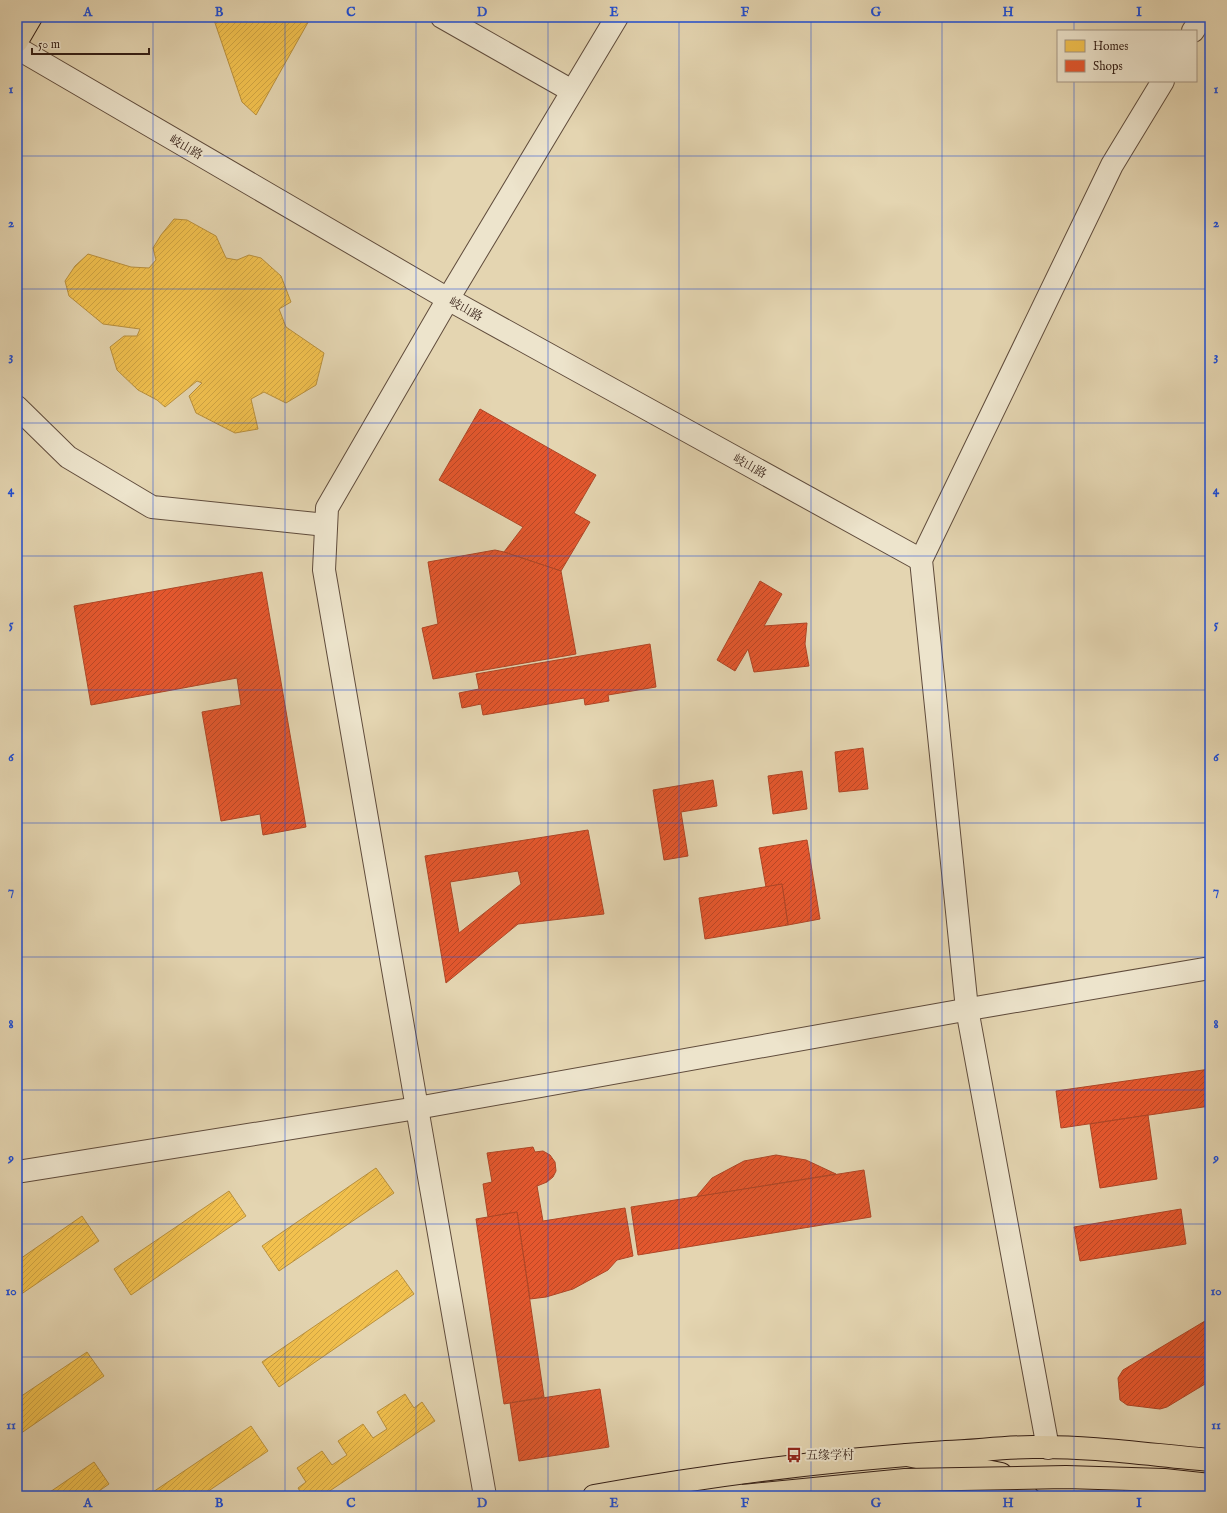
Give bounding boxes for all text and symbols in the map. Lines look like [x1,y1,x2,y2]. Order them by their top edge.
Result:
text: A [83,4,94,21]
text: B [215,4,224,21]
text: C [346,4,356,21]
text: D [477,4,488,21]
text: E [609,4,619,21]
text: F [741,4,750,21]
text: G [871,4,882,21]
text: H [1002,4,1014,21]
text: I [1136,4,1142,21]
scale bar [32,30,149,56]
legend [1057,30,1197,82]
text: 50 m [38,37,60,52]
text: Homes [1093,39,1129,54]
text: Shops [1093,59,1123,75]
text: 1 [9,81,14,98]
text: 1 [1214,81,1219,98]
street label: 岐山路 [166,132,205,163]
text: 2 [8,215,14,232]
text: 2 [1213,215,1219,232]
street label: 岐山路 [446,294,485,325]
text: 3 [9,348,14,365]
text: 3 [1214,348,1219,365]
street label: 岐山路 [730,451,769,482]
text: 4 [8,482,15,499]
text: 4 [1213,482,1220,499]
text: 5 [9,616,14,633]
text: 5 [1214,616,1219,633]
text: 6 [8,749,14,766]
text: 6 [1213,749,1219,766]
text: 7 [8,883,14,900]
text: 7 [1213,883,1219,900]
text: 8 [8,1016,14,1033]
text: 8 [1213,1016,1219,1033]
text: 9 [7,1150,14,1167]
text: 9 [1212,1150,1219,1167]
text: 10 [5,1283,17,1300]
text: 10 [1210,1283,1222,1300]
text: 11 [6,1417,16,1434]
text: 11 [1211,1417,1221,1434]
bus stop icon: 五缘学村 [785,1446,803,1464]
place label: 五缘学村 [806,1448,854,1463]
text: A [83,1495,94,1512]
text: B [215,1495,224,1512]
text: C [346,1495,356,1512]
text: D [477,1495,488,1512]
text: E [609,1495,619,1512]
text: F [741,1495,750,1512]
text: G [871,1495,882,1512]
text: H [1002,1495,1014,1512]
text: I [1136,1495,1142,1512]

